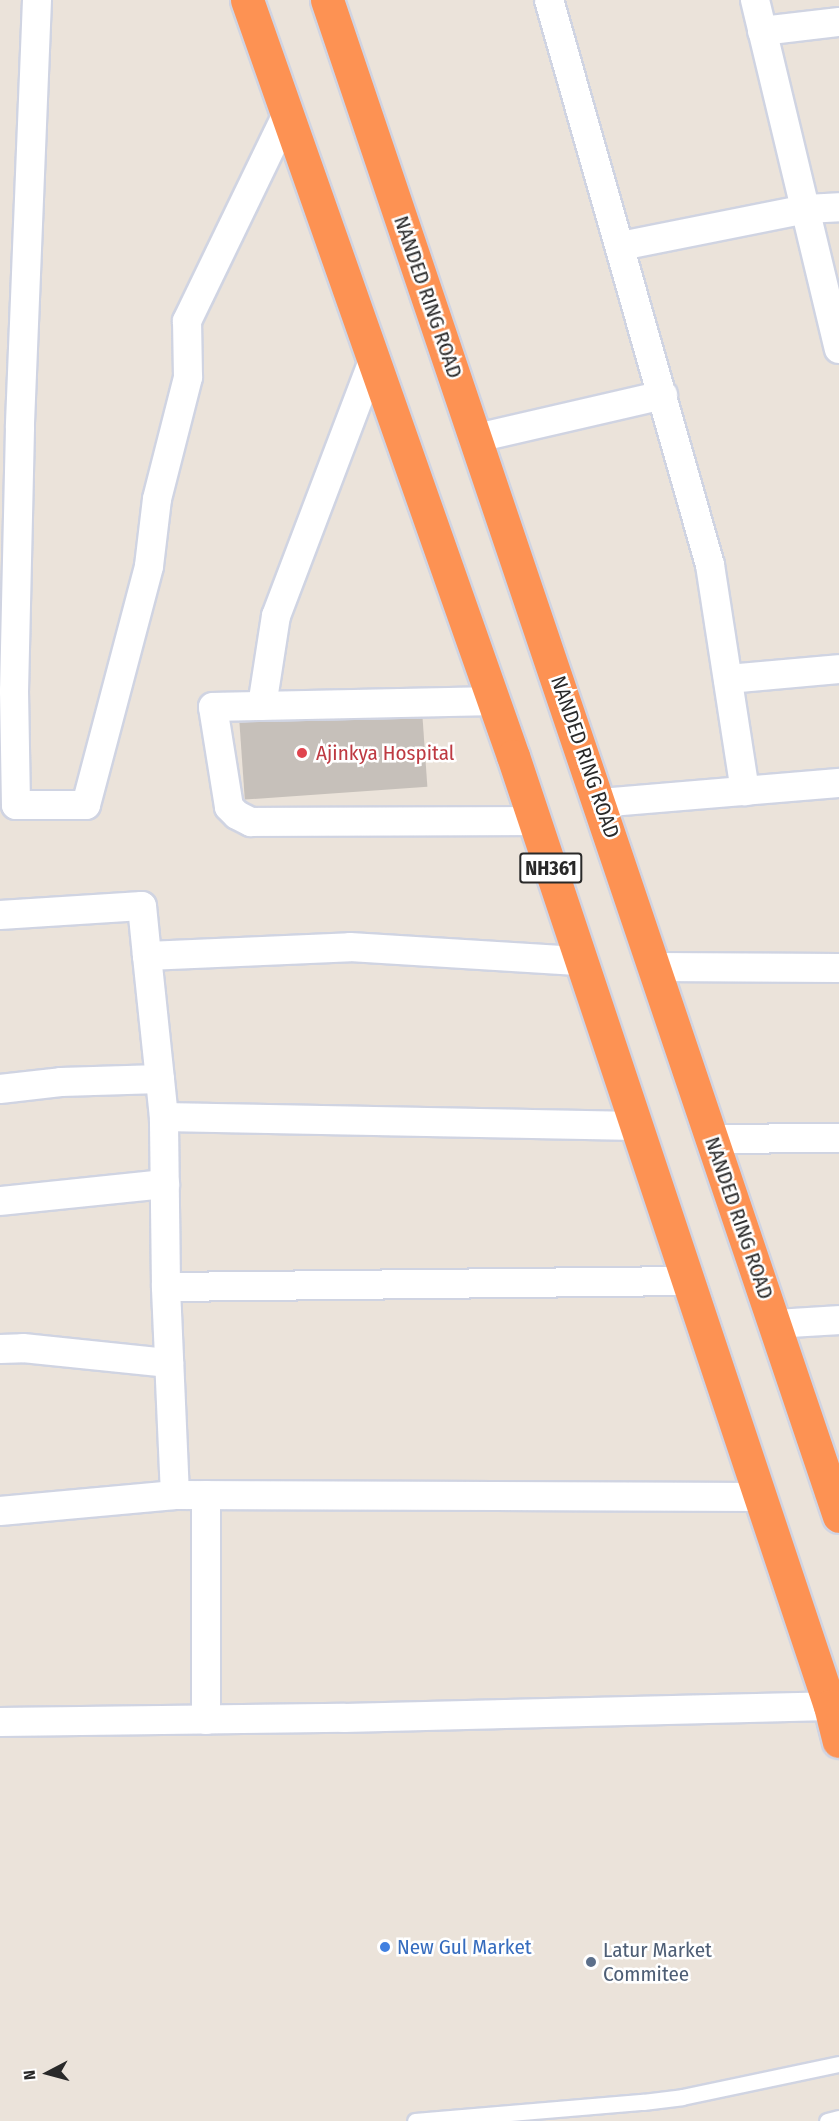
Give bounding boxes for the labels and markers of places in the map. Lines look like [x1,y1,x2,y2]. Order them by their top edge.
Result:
place label: Ajinkya Hospital [316,740,454,766]
marker: Ajinkya Hospital [293,744,311,762]
place label: New Gul Market [397,1934,532,1960]
place label: Latur Market Commitee [603,1937,712,1987]
marker: New Gul Market [378,1940,392,1954]
marker: Latur Market Commitee [584,1955,598,1969]

